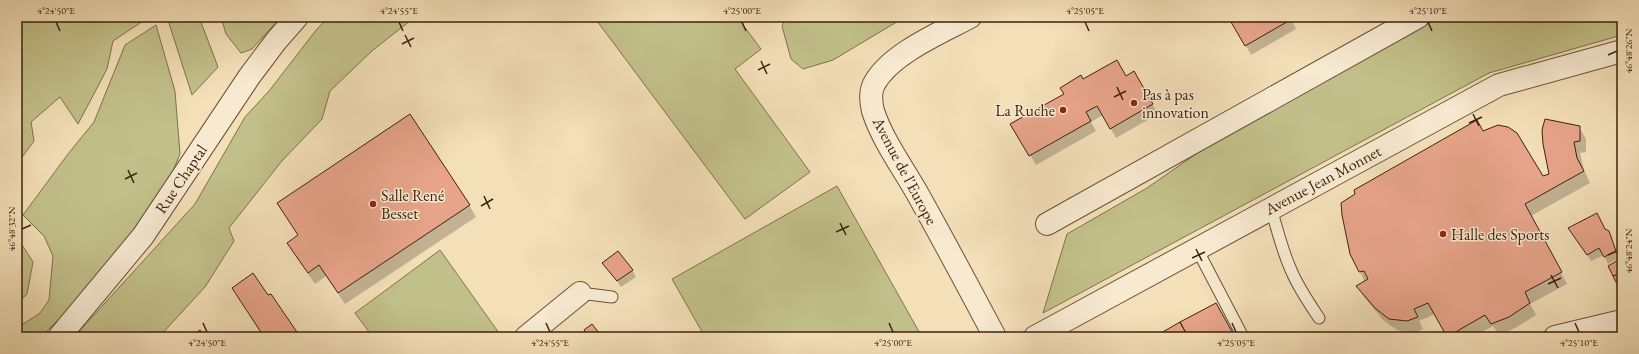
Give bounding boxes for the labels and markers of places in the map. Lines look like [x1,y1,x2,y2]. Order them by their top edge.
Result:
place label: Pas à pas innovation [1142,84,1210,123]
marker: Pas à pas innovation [1129,98,1139,108]
place label: La Ruche [995,100,1055,121]
marker: La Ruche [1058,105,1068,115]
place label: Salle René Besset [381,185,444,224]
marker: Salle René Besset [368,199,378,209]
place label: Halle des Sports [1451,224,1549,245]
marker: Halle des Sports [1438,229,1448,239]

